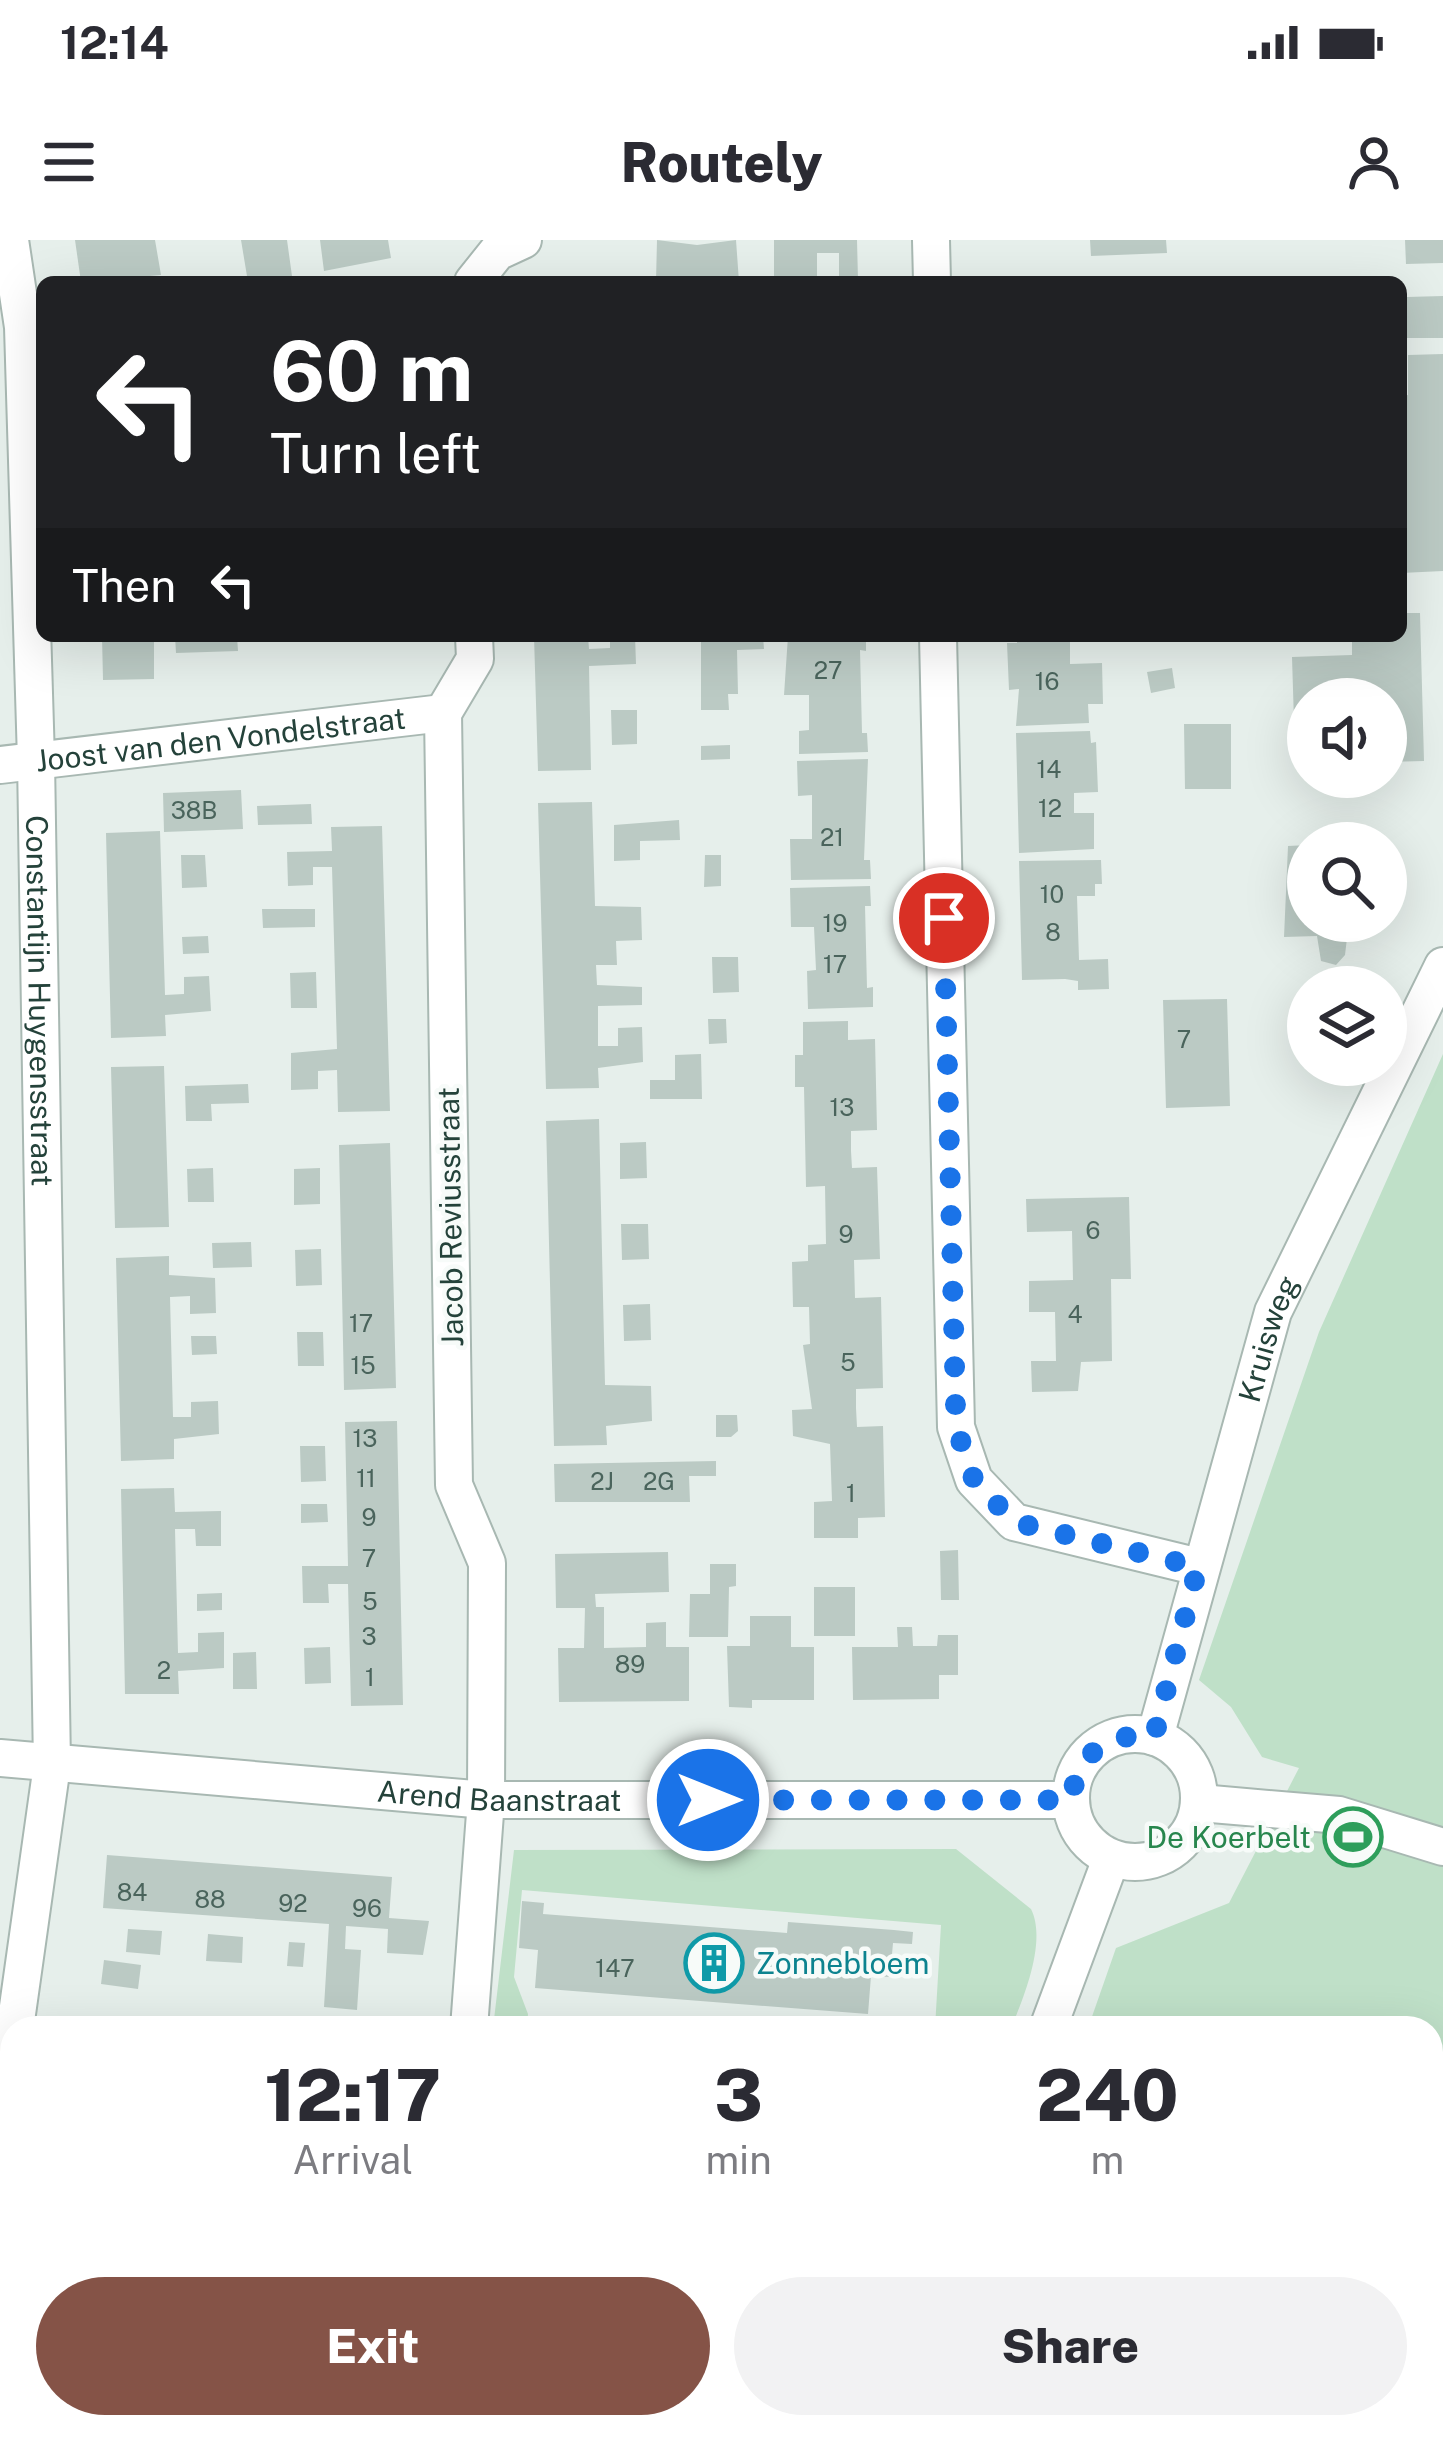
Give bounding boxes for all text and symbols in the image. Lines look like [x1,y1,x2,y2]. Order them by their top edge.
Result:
text: 12:14 [60,16,169,69]
icon: menu [36,129,102,195]
icon: person [1341,129,1407,195]
text: Routely [620,131,823,194]
text: 60 m [270,321,474,420]
icon: left [72,324,228,480]
text: Turn left [270,422,481,485]
icon: left [200,552,266,618]
text: Then [72,559,176,612]
house number: 27 [814,656,842,684]
house number: 16 [1035,667,1059,695]
map controls [1287,678,1407,1086]
button: sound [1287,678,1407,798]
street label: Joost van den Vondelstraat [34,700,407,779]
house number: 14 [1037,755,1061,783]
house number: 12 [1038,794,1062,822]
house number: 38B [171,796,217,824]
street label: Constantijn Huygensstraat [19,815,61,1187]
button: search [1287,822,1407,942]
house number: 21 [820,823,844,851]
pin [893,867,995,969]
house number: 10 [1040,880,1064,908]
icon: arrive [911,885,977,951]
house number: 19 [823,909,847,937]
house number: 8 [1045,918,1061,946]
house number: 17 [823,950,847,978]
button: layers [1287,966,1407,1086]
house number: 7 [1177,1025,1191,1053]
street label: Jacob Reviusstraat [430,1087,470,1347]
house number: 13 [830,1093,854,1121]
house number: 6 [1086,1216,1100,1244]
house number: 9 [839,1220,854,1248]
street label: Kruisweg [1231,1270,1306,1406]
house number: 4 [1067,1300,1083,1328]
house number: 17 [349,1309,373,1337]
house number: 5 [840,1348,856,1376]
house number: 15 [350,1351,376,1379]
house number: 13 [353,1424,377,1452]
house number: 11 [356,1464,376,1492]
house number: 2J [590,1467,614,1495]
house number: 2G [643,1467,675,1495]
house number: 1 [846,1479,856,1507]
house number: 9 [362,1503,377,1531]
house number: 7 [362,1544,376,1572]
house number: 5 [362,1587,378,1615]
house number: 3 [361,1622,377,1650]
house number: 89 [615,1650,645,1678]
house number: 2 [157,1656,171,1684]
house number: 1 [365,1663,375,1691]
position arrow [645,1737,771,1863]
street label: Arend Baanstraat [376,1773,622,1818]
sports icon: De Koerbelt [1322,1806,1384,1868]
place label: De Koerbelt [1146,1819,1311,1855]
house number: 84 [117,1878,147,1906]
house number: 88 [195,1885,225,1913]
house number: 92 [278,1889,308,1917]
house number: 96 [352,1894,382,1922]
building icon: Zonnebloem [683,1932,745,1994]
place label: Zonnebloem [756,1945,929,1981]
house number: 147 [595,1954,635,1982]
text: 12:17 [264,2053,441,2137]
text: 3 [714,2053,763,2137]
text: 240 [1036,2053,1179,2137]
text: Arrival [293,2137,413,2183]
text: min [706,2137,772,2183]
text: m [1090,2137,1124,2183]
button: Exit [36,2277,710,2415]
button: Share [734,2277,1407,2415]

